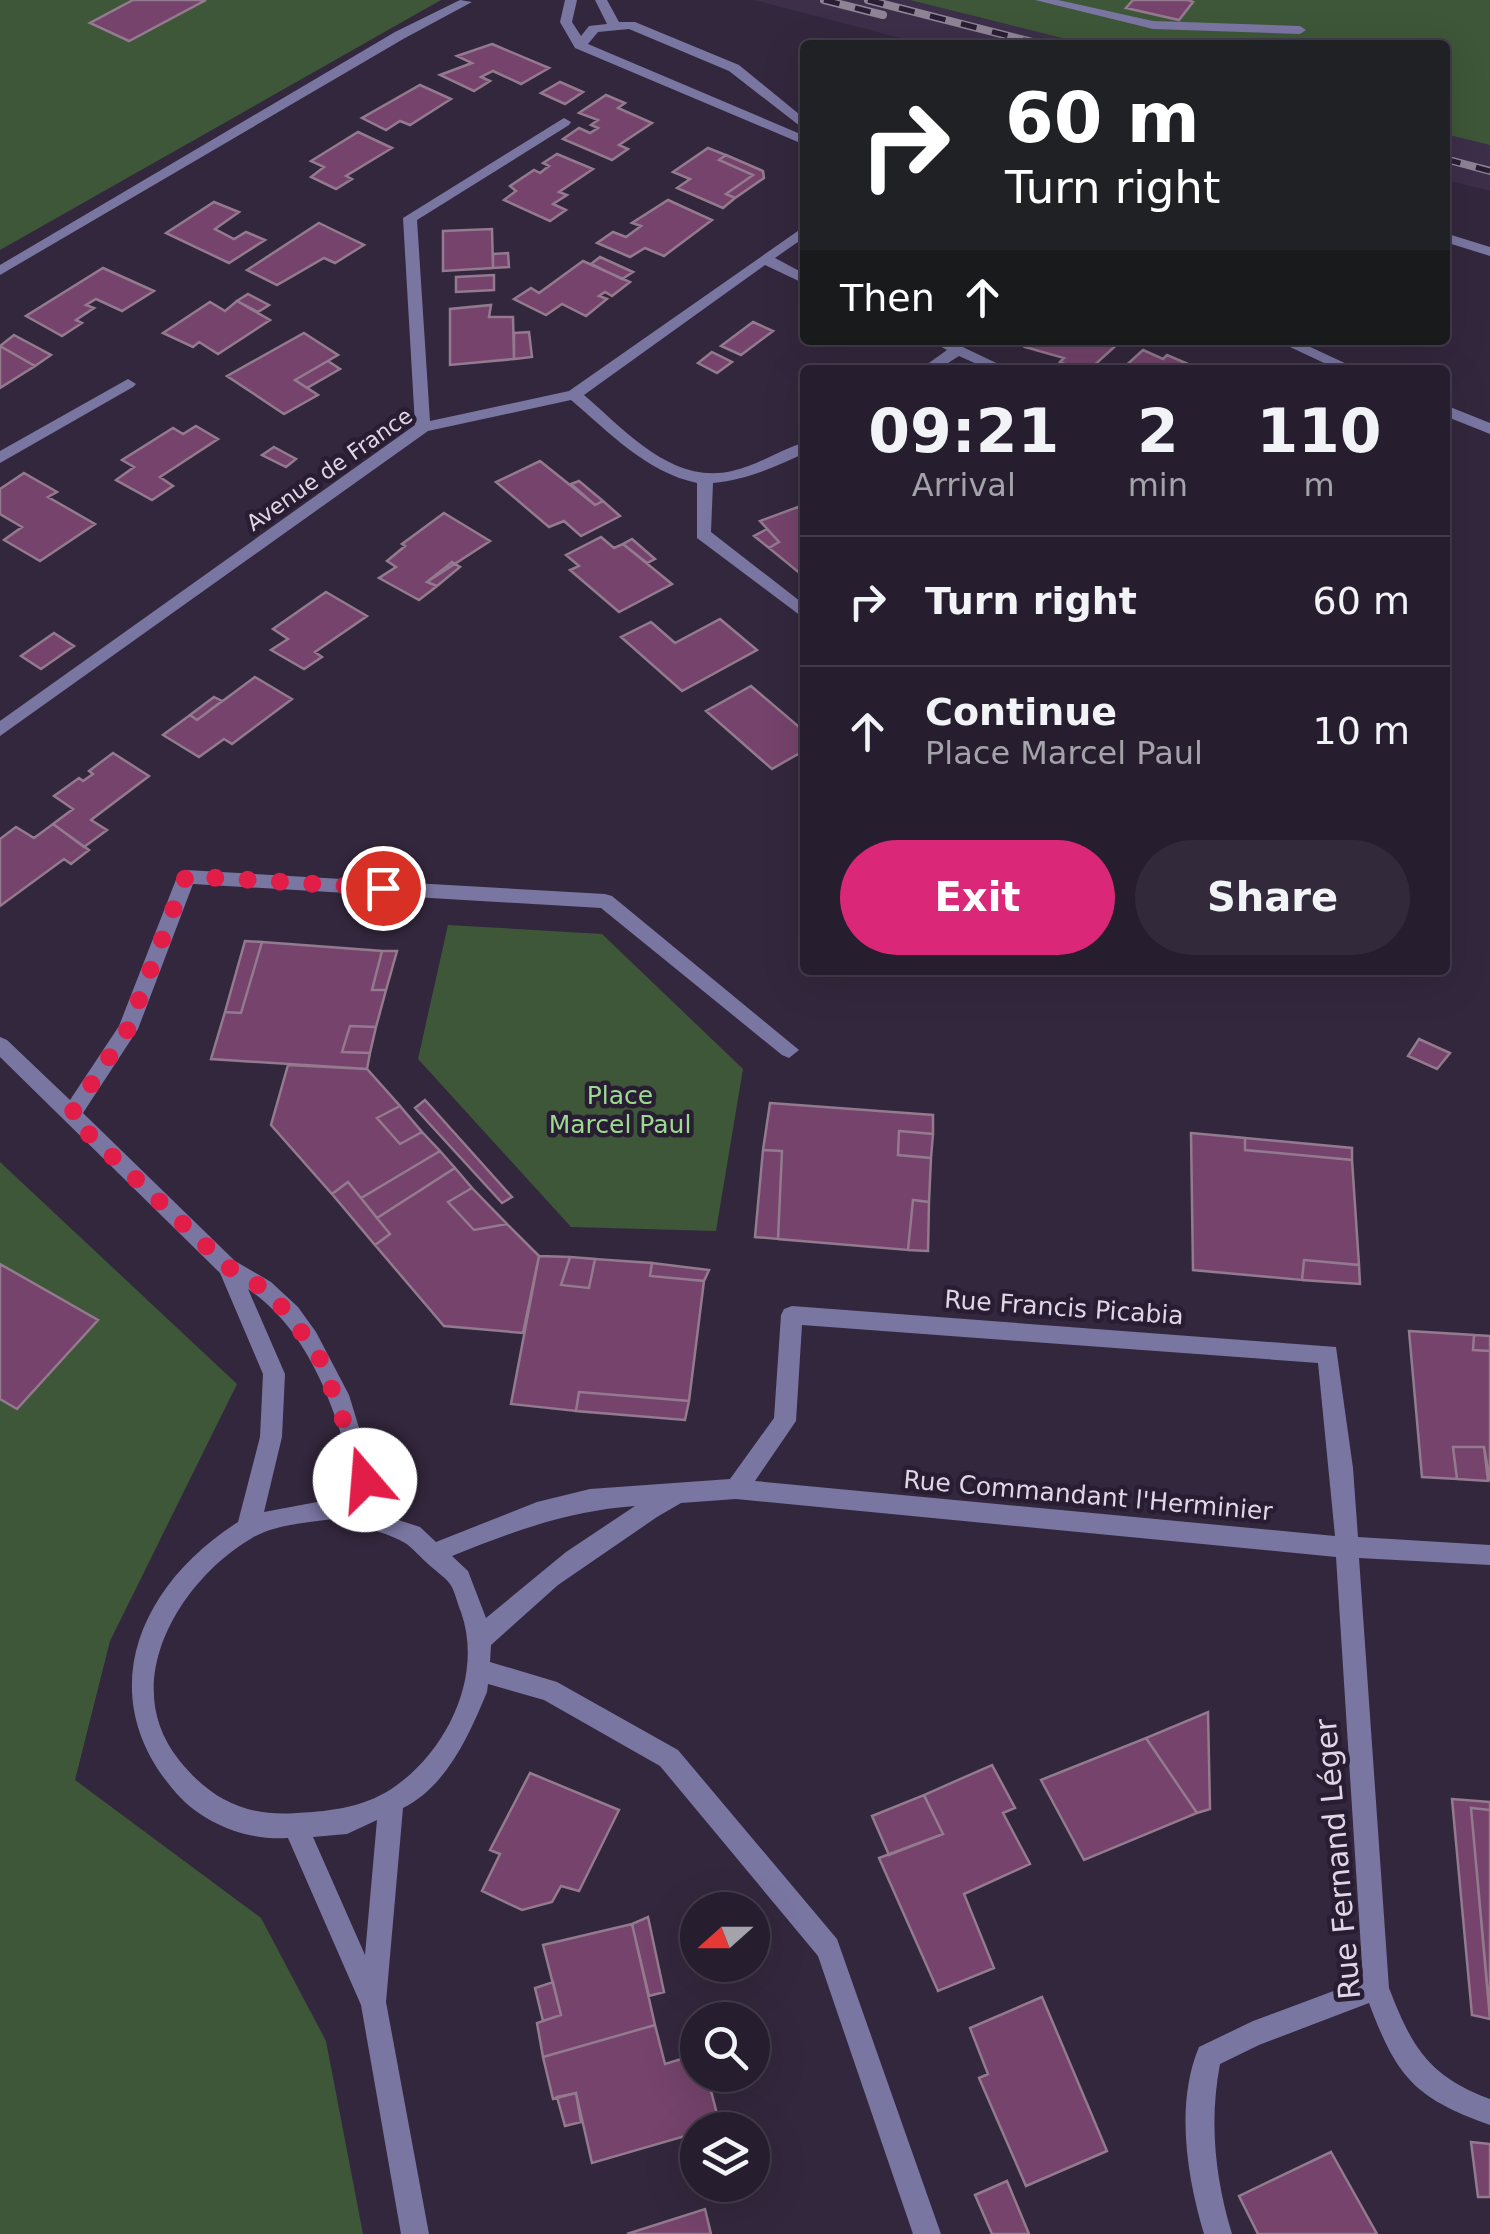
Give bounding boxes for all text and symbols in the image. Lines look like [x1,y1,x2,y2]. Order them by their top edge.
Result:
text: 60 m [1005,77,1200,159]
icon: right [840,80,970,210]
text: Turn right [1005,161,1220,214]
icon: ahead [955,270,1010,325]
text: Then [840,276,935,320]
text: 09:21 [868,396,1059,466]
text: 2 [1137,396,1179,466]
text: 110 [1256,396,1382,466]
street label: Avenue de France [242,403,417,536]
text: Arrival [912,466,1016,504]
text: min [1128,466,1188,504]
text: m [1303,466,1335,504]
icon: right [840,574,895,629]
text: Turn right [925,579,1137,623]
text: 60 m [1313,579,1410,623]
text: Continue [925,690,1117,734]
icon: ahead [840,704,895,759]
text: 10 m [1313,709,1410,753]
text: Place Marcel Paul [925,734,1203,772]
button: Exit [840,840,1115,955]
button: Share [1135,840,1410,955]
pin [341,846,426,931]
icon: arrive [356,861,411,916]
park label: Place Marcel Paul [549,1081,691,1139]
street label: Rue Francis Picabia [943,1285,1185,1330]
position arrow [313,1428,417,1532]
street label: Rue Commandant l'Herminier [902,1465,1274,1526]
street label: Rue Fernand Léger [1308,1716,1367,2001]
north arrow [680,1892,770,1982]
map controls [680,1892,770,2202]
button: search [680,2002,770,2092]
button: layers [680,2112,770,2202]

